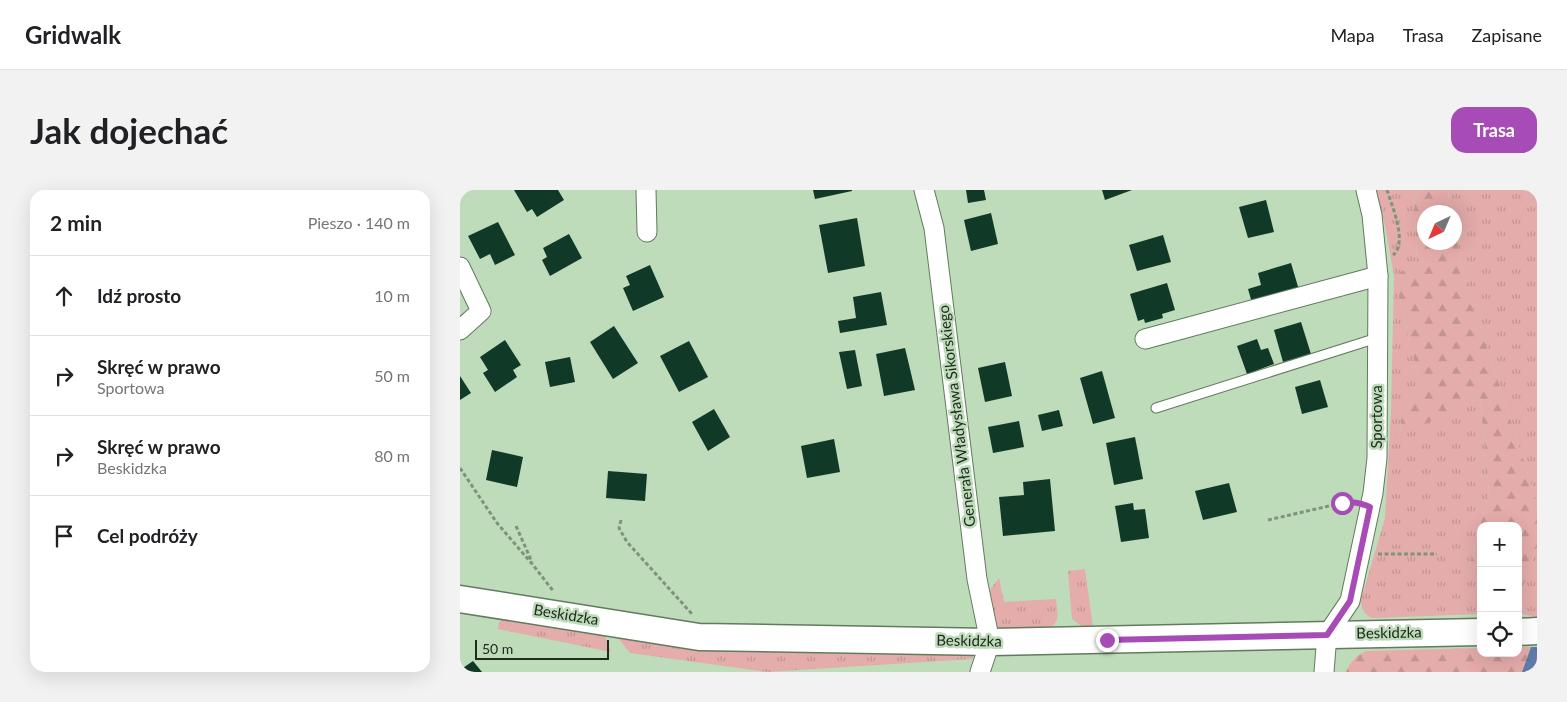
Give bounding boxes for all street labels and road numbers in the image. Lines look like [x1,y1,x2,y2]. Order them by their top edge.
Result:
street label: Generała Władysława Sikorskiego [933,304,979,528]
street label: Sportowa [1367,385,1385,449]
street label: Beskidzka [532,600,600,628]
street label: Beskidzka [1356,622,1422,642]
street label: Beskidzka [936,630,1002,650]

